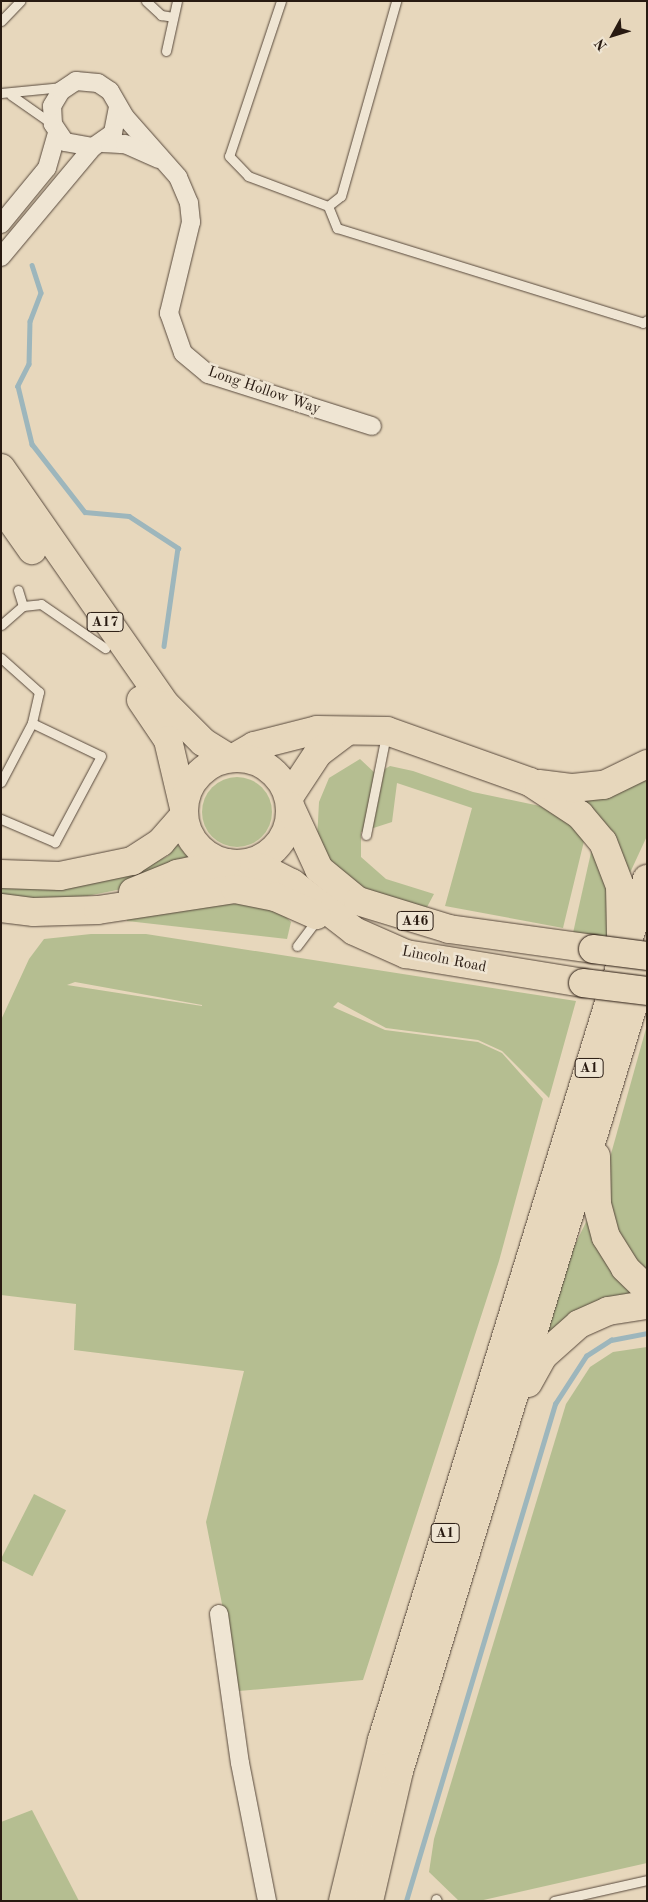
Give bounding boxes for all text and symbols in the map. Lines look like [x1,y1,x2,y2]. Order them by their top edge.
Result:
north arrow [588,10,638,60]
text: N [593,36,610,53]
street label: Long Hollow Way [205,363,323,419]
road number: A17 [86,610,124,634]
road number: A46 [396,909,434,932]
street label: Lincoln Road [400,943,488,977]
road number: A1 [574,1056,604,1080]
road number: A1 [430,1522,460,1545]

